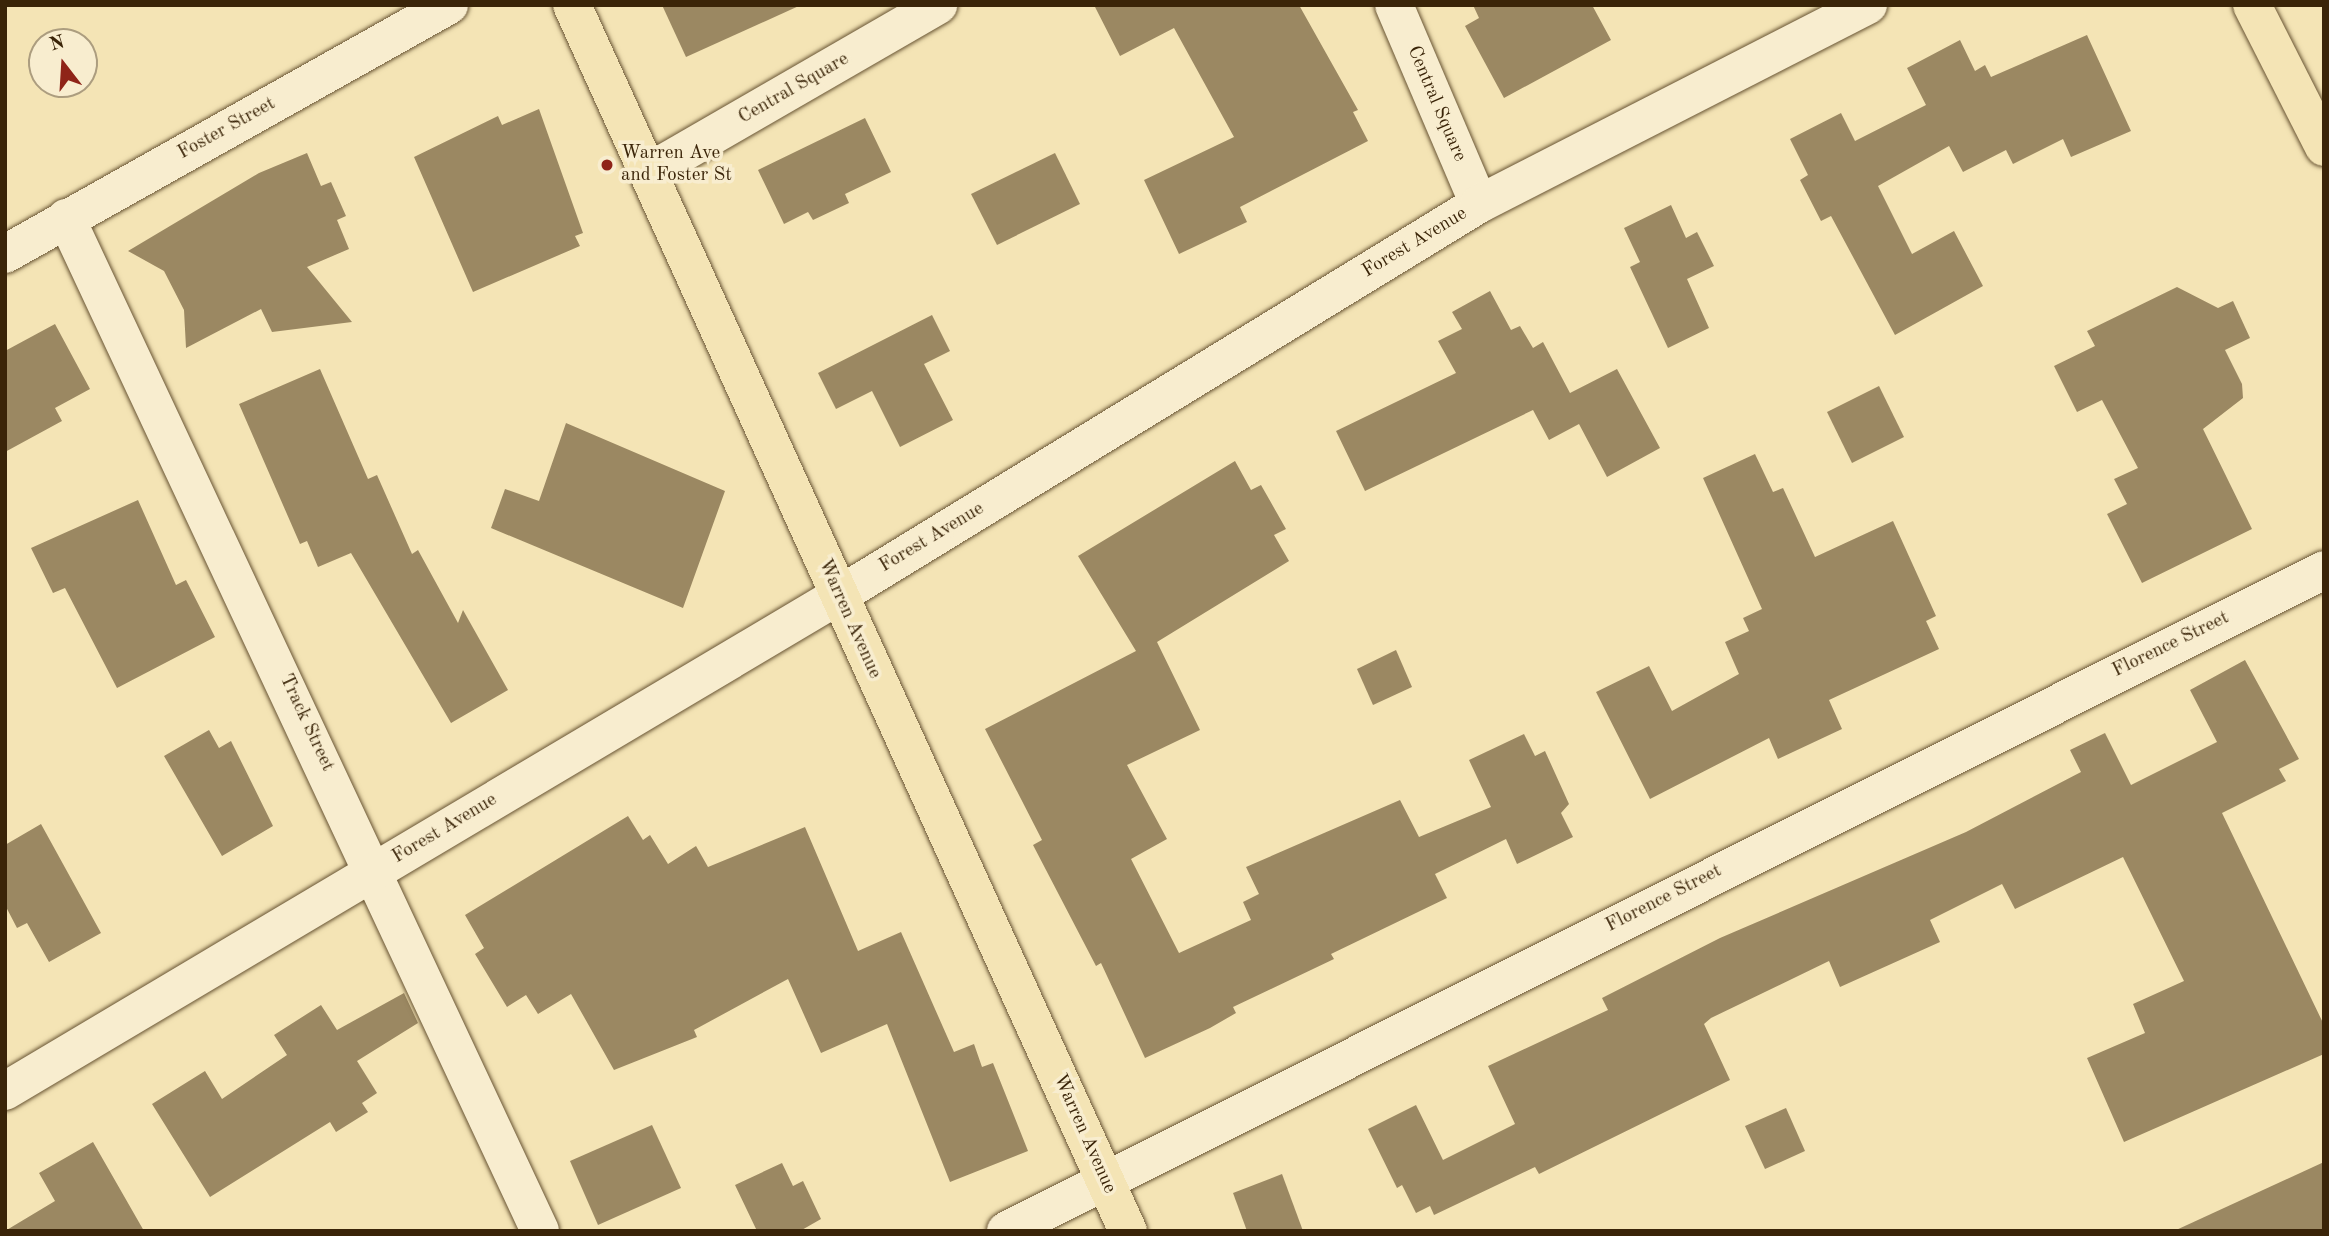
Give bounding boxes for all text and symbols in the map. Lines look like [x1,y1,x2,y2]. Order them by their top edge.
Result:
north arrow [28,28,98,98]
text: N [48,33,67,56]
street label: Central Square [1401,43,1471,165]
street label: Central Square [735,48,853,130]
street label: Foster Street [174,93,280,165]
place label: Warren Ave and Foster St [621,143,732,187]
marker: Warren Ave and Foster St [599,157,615,173]
street label: Forest Avenue [1359,203,1471,283]
street label: Forest Avenue [876,498,988,578]
street label: Warren Avenue [812,556,886,682]
street label: Florence Street [2109,607,2233,683]
street label: Track Street [274,671,338,775]
street label: Forest Avenue [389,789,501,869]
street label: Florence Street [1602,860,1726,938]
street label: Warren Avenue [1047,1071,1121,1197]

